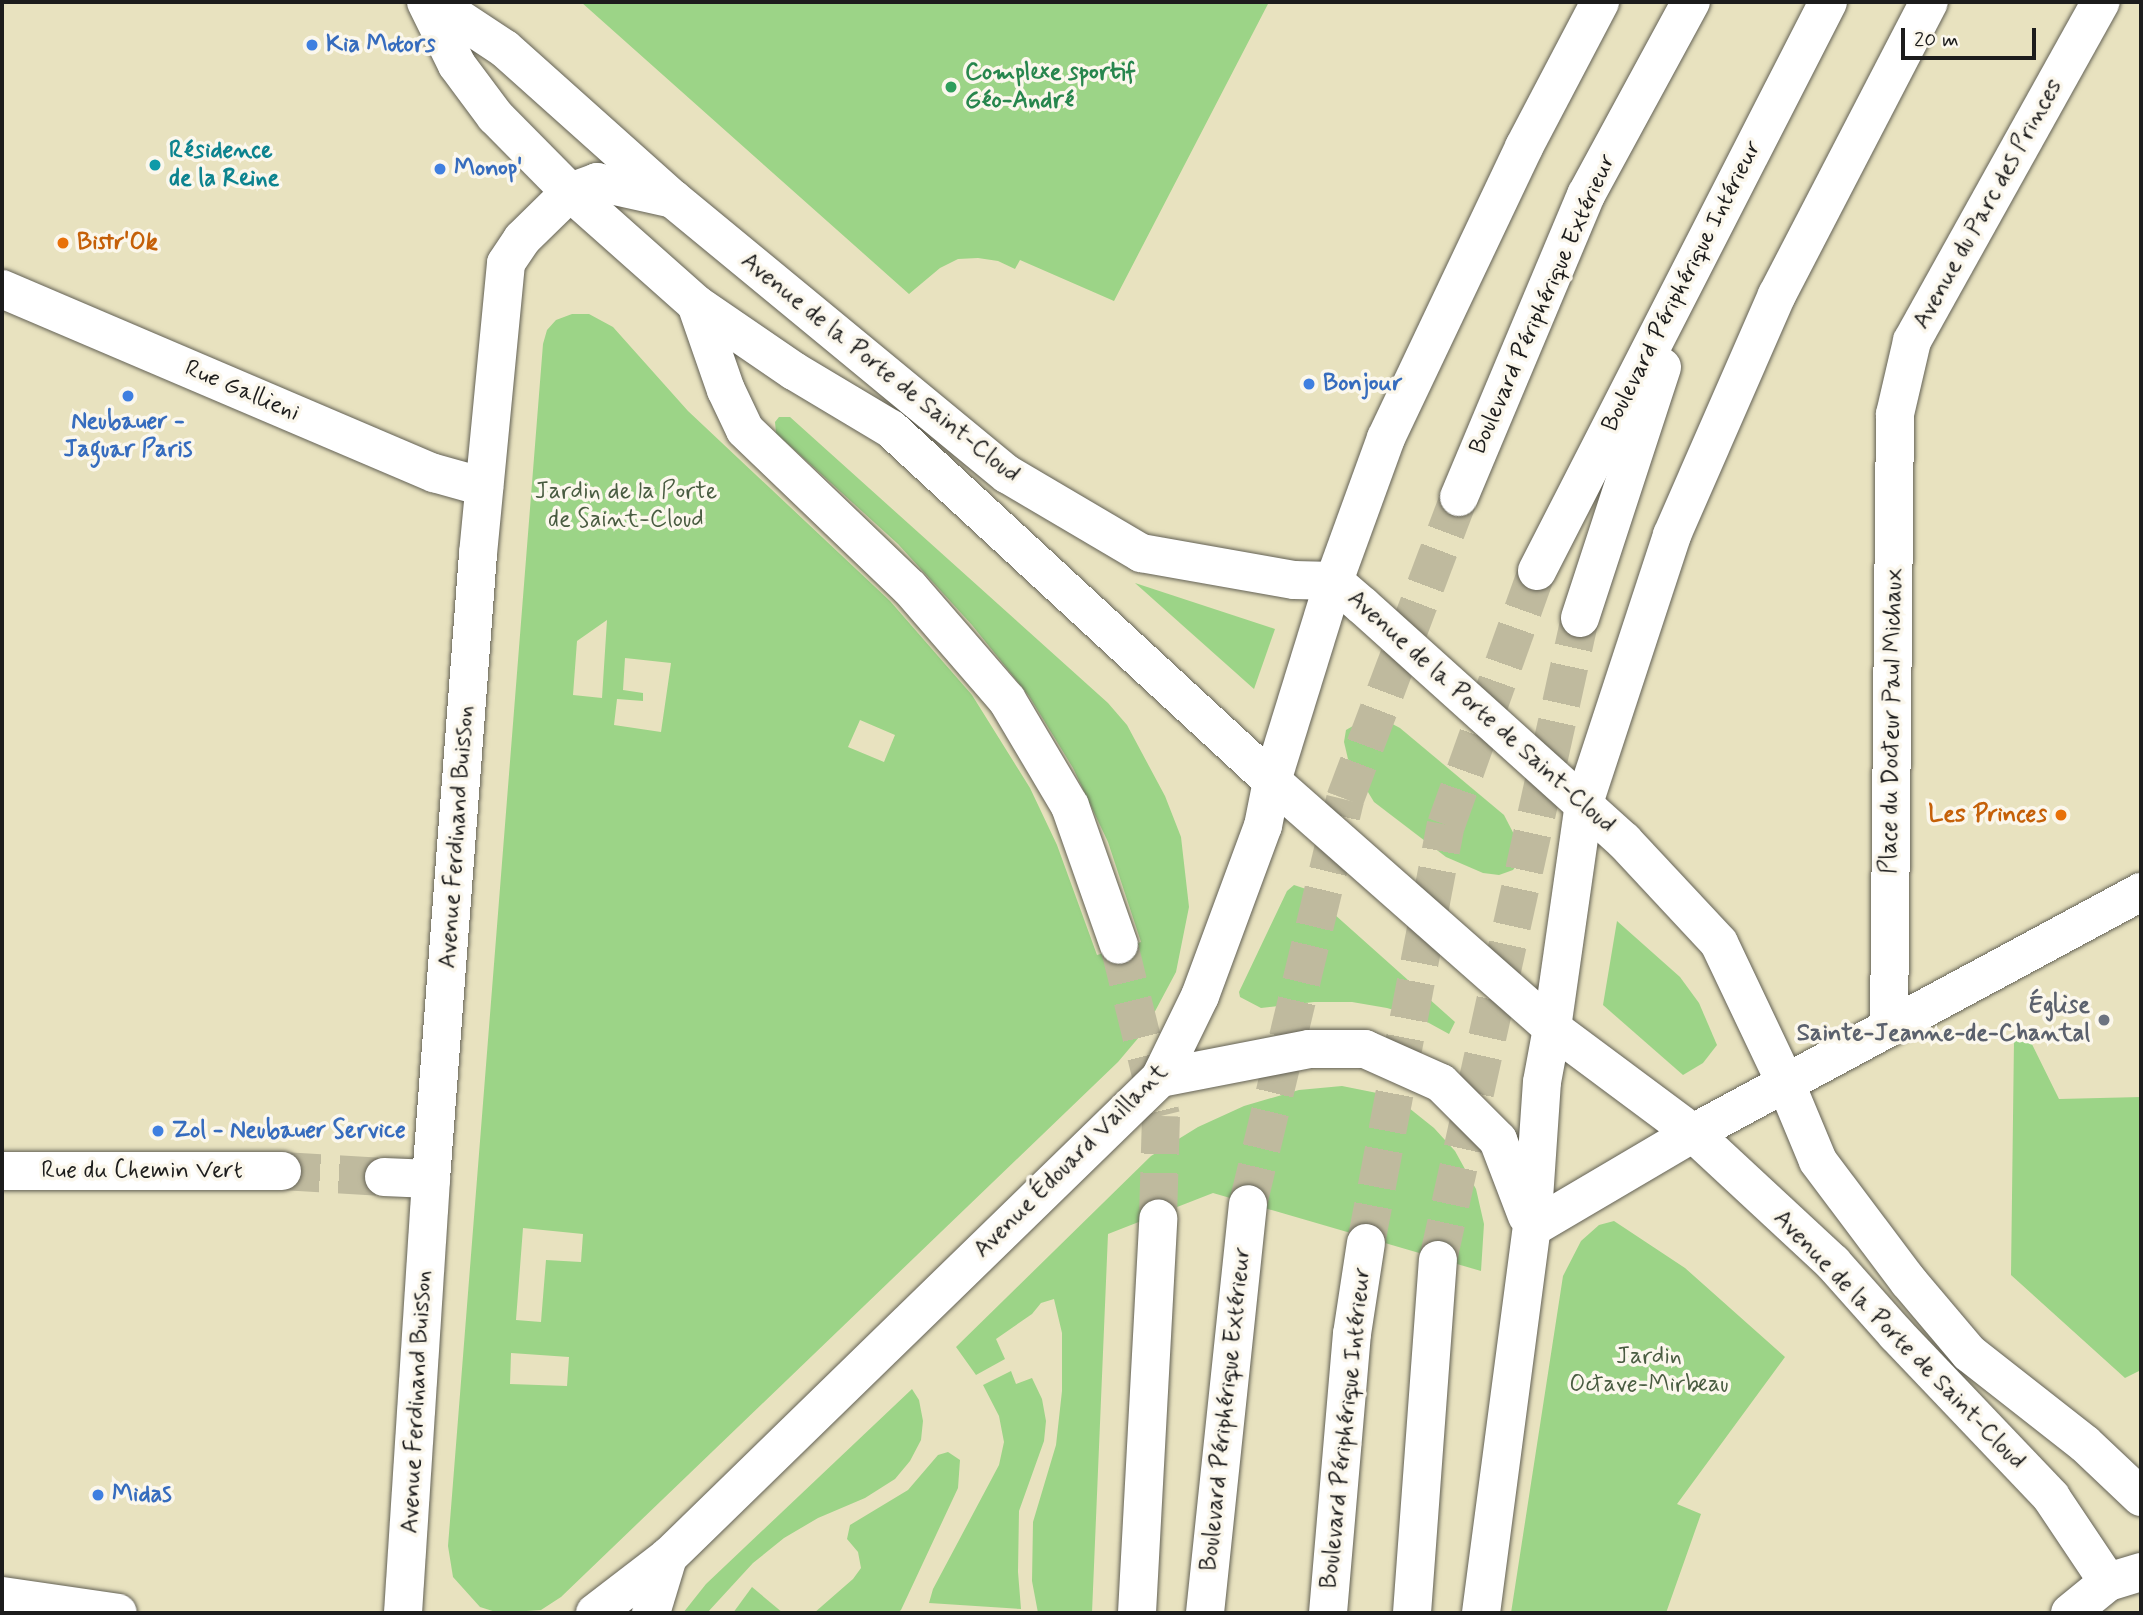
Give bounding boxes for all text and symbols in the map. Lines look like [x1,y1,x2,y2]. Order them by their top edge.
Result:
scale bar [1905,14,2040,58]
text: 20 m [1914,26,1959,54]
place label: Kia Motors [326,31,435,59]
marker: Kia Motors [304,37,320,53]
place label: Complexe sportif Géo-André [965,59,1136,115]
street label: Avenue du Parc des Princes [1907,74,2069,334]
marker: Complexe sportif Géo-André [943,79,959,95]
street label: Boulevard Périphérique Intérieur [1596,136,1768,436]
place label: Résidence de la Reine [169,137,278,193]
street label: Boulevard Périphérique Extérieur [1464,150,1622,458]
place label: Monop' [454,155,523,183]
marker: Résidence de la Reine [147,157,163,173]
marker: Monop' [432,161,448,177]
place label: Bistr'Ok [77,229,158,257]
marker: Bistr'Ok [55,235,71,251]
street label: Avenue de la Porte de Saint-Cloud [737,248,1023,488]
street label: Rue Gallieni [182,355,302,427]
place label: Bonjour [1323,370,1403,398]
marker: Bonjour [1301,376,1317,392]
marker: Neubauer - Jaguar Paris [120,388,136,404]
place label: Neubauer - Jaguar Paris [64,408,192,464]
park label: Jardin de la Porte de Saint-Cloud [536,478,716,534]
street label: Place du Docteur Paul Michaux [1875,570,1909,872]
street label: Avenue de la Porte de Saint-Cloud [1343,586,1619,838]
street label: Avenue Ferdinand Buisson [433,703,481,971]
place label: Les Princes [1924,801,2047,829]
marker: Les Princes [2053,807,2069,823]
place label: Église Sainte-Jeanne-de-Chantal [1797,992,2090,1048]
marker: Église Sainte-Jeanne-de-Chantal [2096,1012,2112,1028]
street label: Avenue Édouard Vaillant [974,1064,1168,1258]
place label: Zol - Neubauer Service [172,1117,404,1145]
marker: Zol - Neubauer Service [150,1123,166,1139]
street label: Rue du Chemin Vert [37,1157,247,1185]
street label: Avenue de la Porte de Saint-Cloud [1769,1206,2029,1474]
street label: Boulevard Périphérique Extérieur [1195,1246,1257,1572]
street label: Boulevard Périphérique Intérieur [1315,1267,1377,1589]
street label: Avenue Ferdinand Buisson [396,1268,438,1536]
park label: Jardin Octave-Mirbeau [1569,1343,1729,1399]
place label: Midas [112,1481,172,1509]
marker: Midas [90,1487,106,1503]

